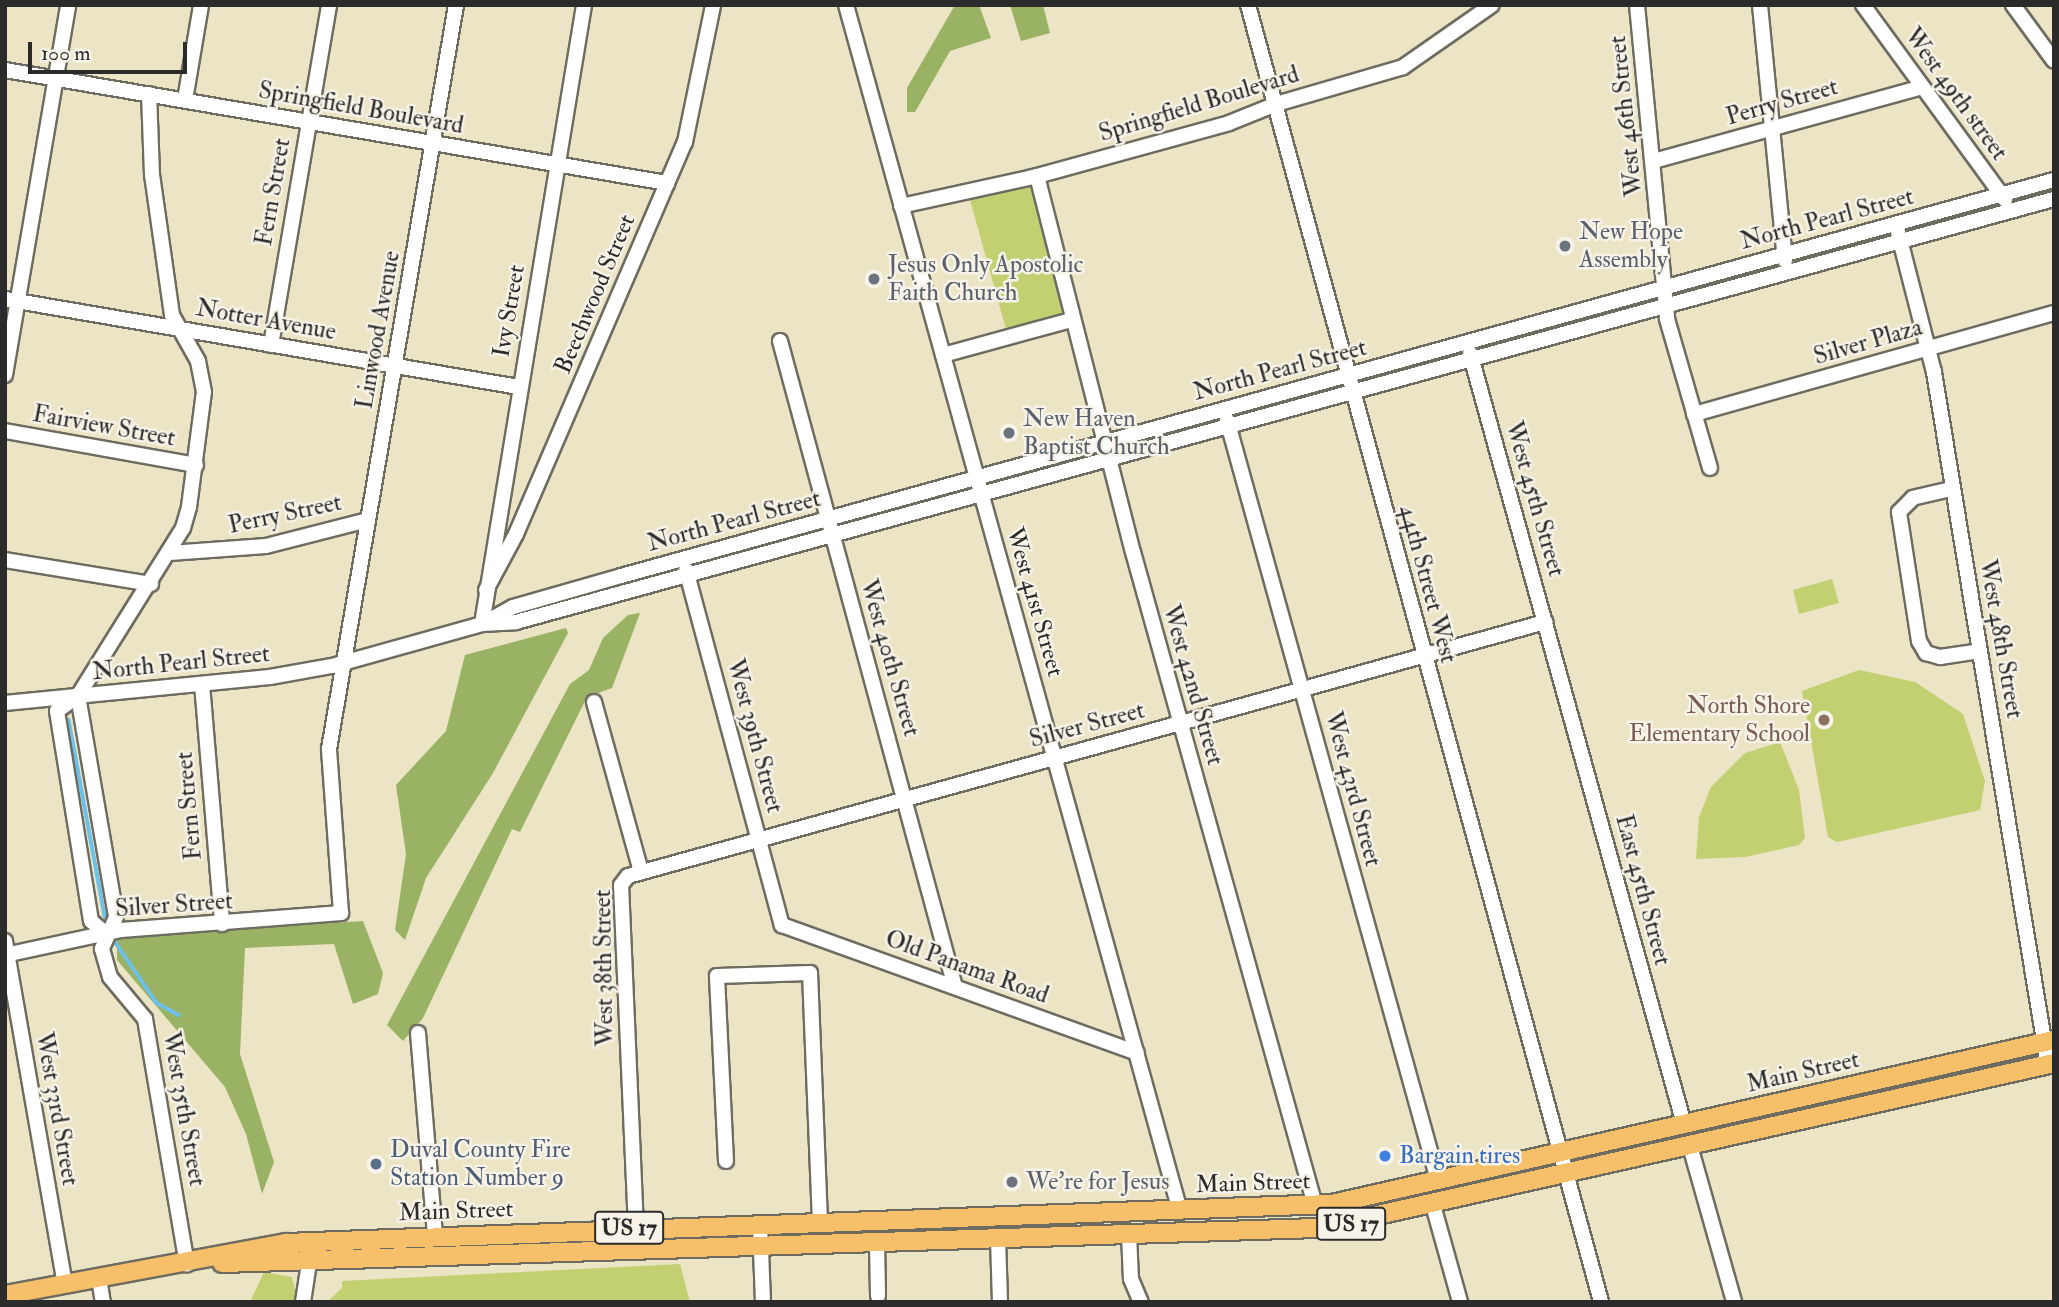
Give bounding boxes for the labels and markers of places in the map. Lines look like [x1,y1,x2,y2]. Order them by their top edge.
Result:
place label: New Hope Assembly [1579,218,1683,274]
marker: New Hope Assembly [1557,238,1573,254]
place label: Jesus Only Apostolic Faith Church [888,251,1083,307]
marker: Jesus Only Apostolic Faith Church [866,271,882,287]
place label: New Haven Baptist Church [1023,405,1169,461]
marker: New Haven Baptist Church [1001,425,1017,441]
place label: North Shore Elementary School [1629,692,1810,748]
marker: North Shore Elementary School [1816,712,1832,728]
place label: Duval County Fire Station Number 9 [390,1136,571,1192]
place label: Bargain tires [1399,1142,1520,1170]
marker: Bargain tires [1377,1148,1393,1164]
marker: Duval County Fire Station Number 9 [368,1156,384,1172]
place label: We're for Jesus [1026,1168,1169,1196]
marker: We're for Jesus [1004,1174,1020,1190]

